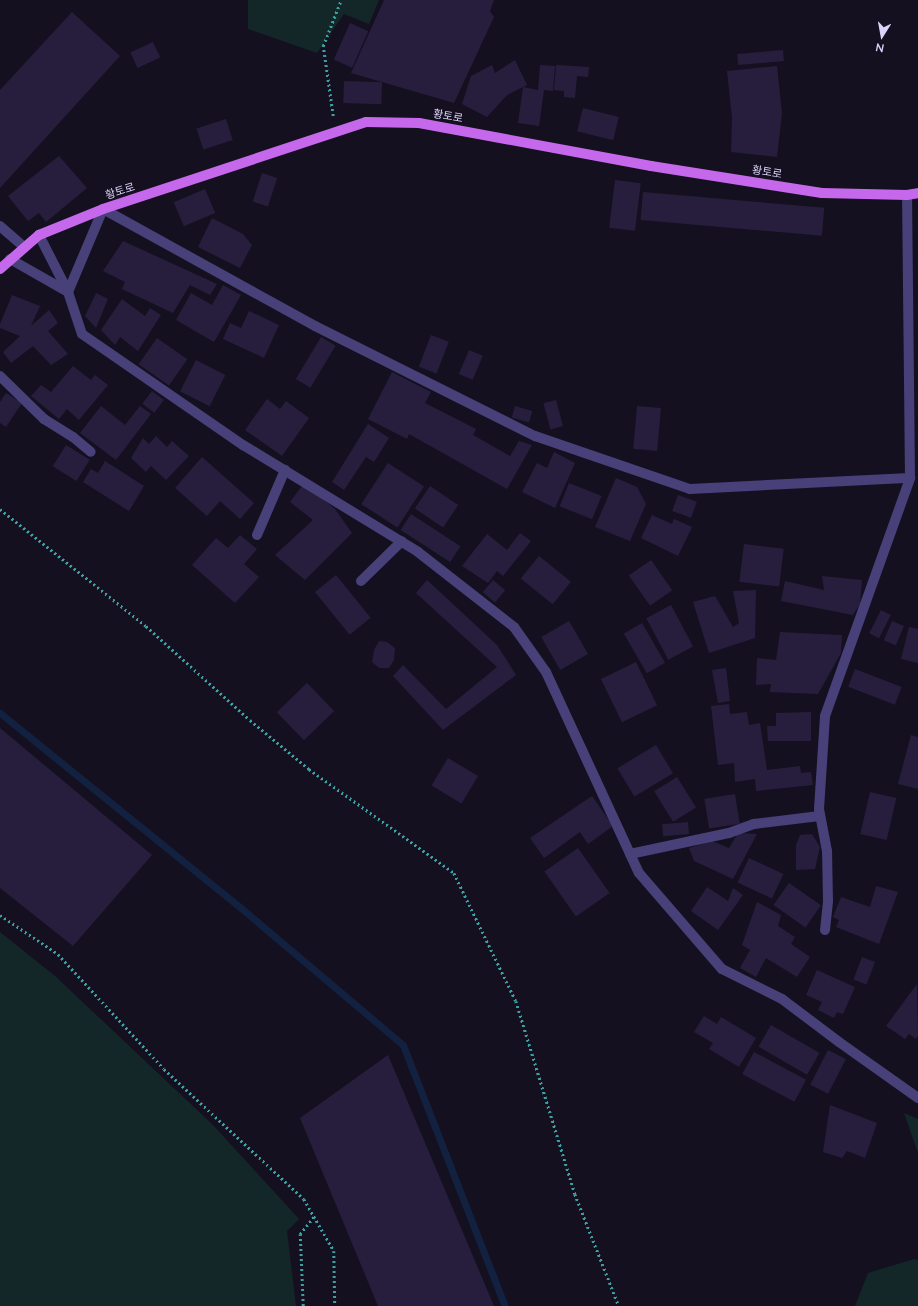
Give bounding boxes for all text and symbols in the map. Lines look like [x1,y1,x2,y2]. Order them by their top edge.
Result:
north arrow [862,16,902,56]
text: N [874,41,885,55]
street label: 황토로 [432,107,464,125]
street label: 황토로 [751,163,783,181]
street label: 황토로 [104,180,136,202]

